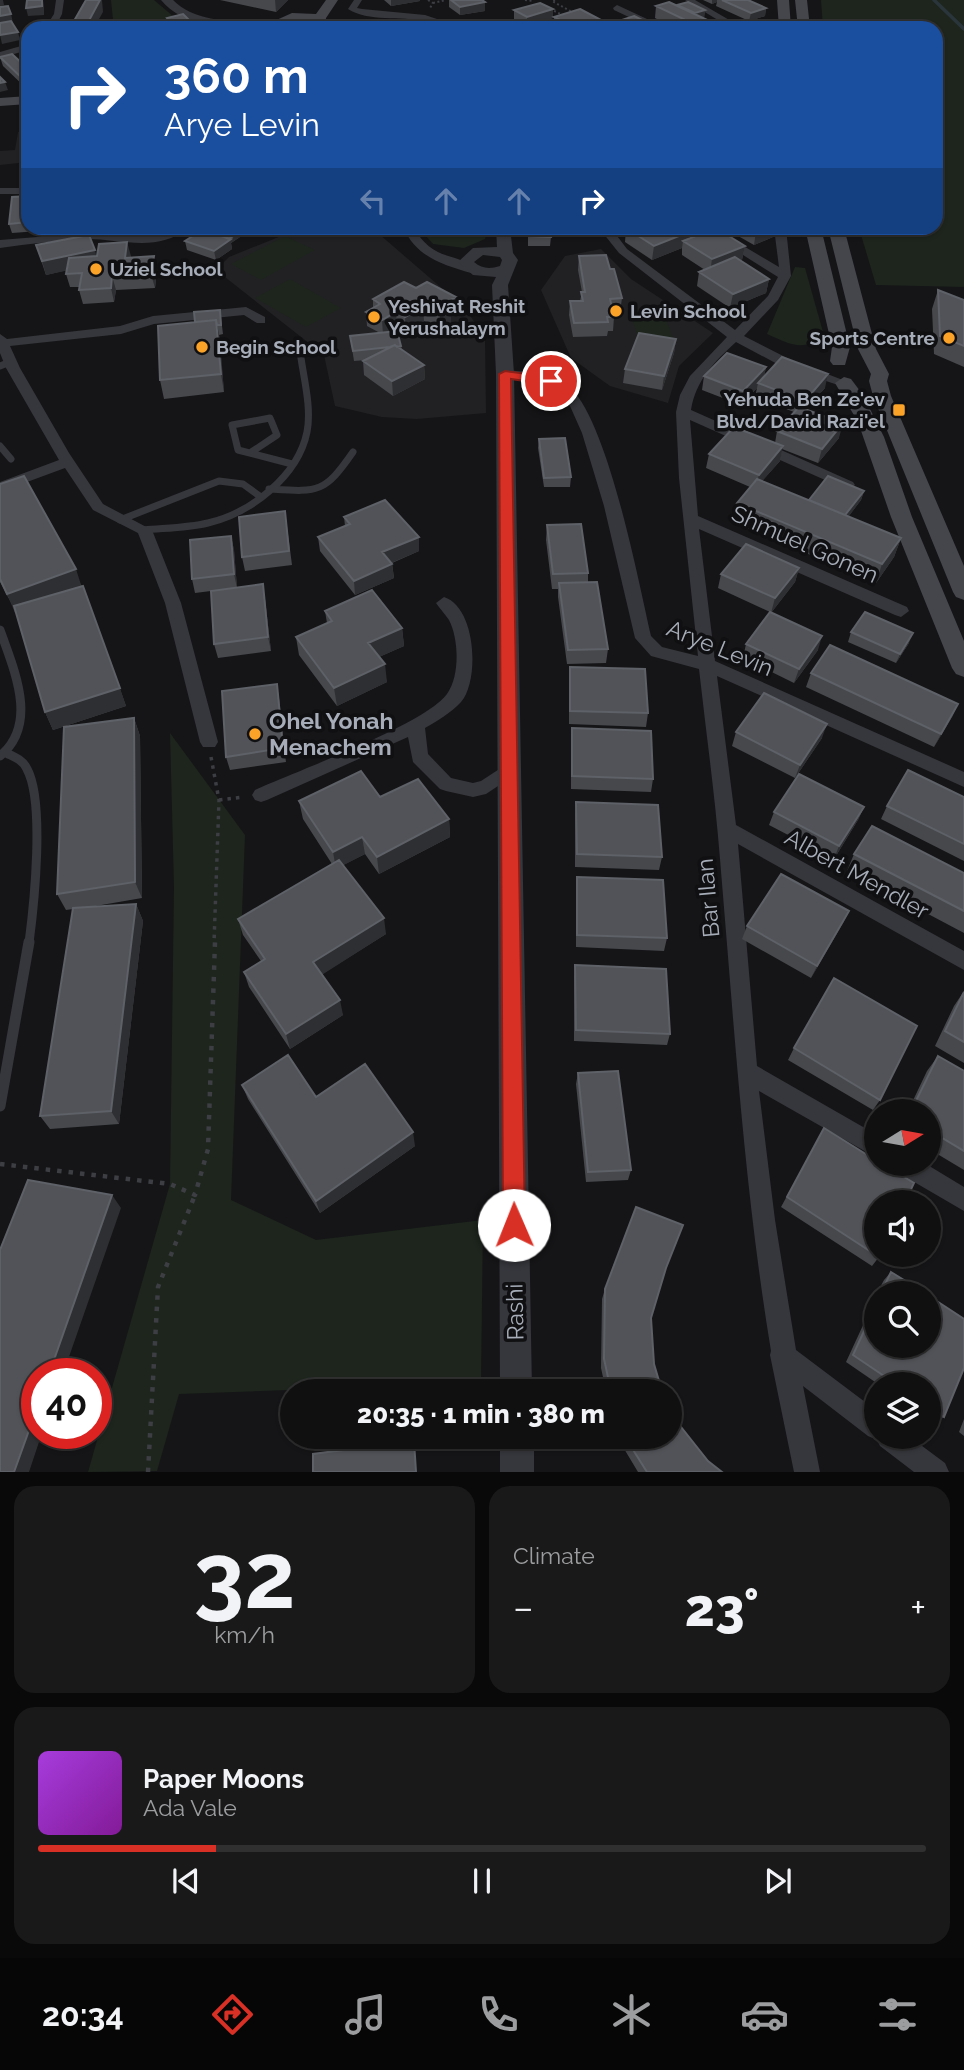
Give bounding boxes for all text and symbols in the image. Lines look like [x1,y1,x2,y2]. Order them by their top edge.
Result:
text: 360 m [164,47,309,104]
icon: right [49,49,140,140]
text: Arye Levin [164,106,320,143]
icon: left [354,182,392,220]
icon: ahead [427,182,465,220]
icon: ahead [500,182,538,220]
icon: right [573,182,611,220]
place label: Uziel School [110,258,224,280]
marker: Uziel School [88,261,104,277]
place label: Yeshivat Reshit Yerushalaym [388,295,526,339]
place label: Levin School [630,300,747,322]
marker: Levin School [608,303,624,319]
marker: Yeshivat Reshit Yerushalaym [366,309,382,325]
place label: Sports Centre [810,327,935,349]
marker: Sports Centre [941,330,957,346]
place label: Begin School [216,336,337,358]
marker: Begin School [194,339,210,355]
pin [521,351,581,411]
icon: arrive [532,362,570,400]
place label: Yehuda Ben Ze'ev Blvd/David Razi'el [716,388,886,432]
marker: Yehuda Ben Ze'ev Blvd/David Razi'el [891,402,907,418]
street label: Shmuel Gonen [728,499,883,588]
street label: Arye Levin [663,614,777,681]
place label: Ohel Yonah Menachem [269,707,393,760]
marker: Ohel Yonah Menachem [247,726,263,742]
street label: Albert Mendler [781,823,934,924]
street label: Bar Ilan [691,857,724,939]
north arrow [864,1099,942,1176]
map controls [864,1099,941,1449]
position arrow [477,1188,551,1262]
button: sound [864,1190,941,1267]
button: search [864,1281,941,1358]
street label: Rashi [501,1283,528,1341]
speed limit sign: 40 [21,1358,112,1449]
button: layers [864,1372,941,1449]
text: 20:35 · 1 min · 380 m [357,1399,605,1429]
text: 32 [193,1522,296,1629]
text: Climate [513,1542,595,1569]
text: 23° [685,1577,759,1638]
text: − [513,1585,533,1630]
text: + [910,1585,926,1630]
text: km/h [214,1621,275,1648]
text: Paper Moons [143,1764,304,1794]
text: Ada Vale [143,1794,237,1821]
icon: previous [167,1862,205,1900]
icon: pause [463,1862,501,1900]
icon: next [759,1862,797,1900]
icon: directions [208,1990,257,2039]
icon: music [341,1990,390,2039]
icon: phone [474,1990,523,2039]
icon: climate [607,1990,656,2039]
icon: car [740,1990,789,2039]
icon: filters [873,1990,922,2039]
text: 20:34 [42,1996,124,2033]

